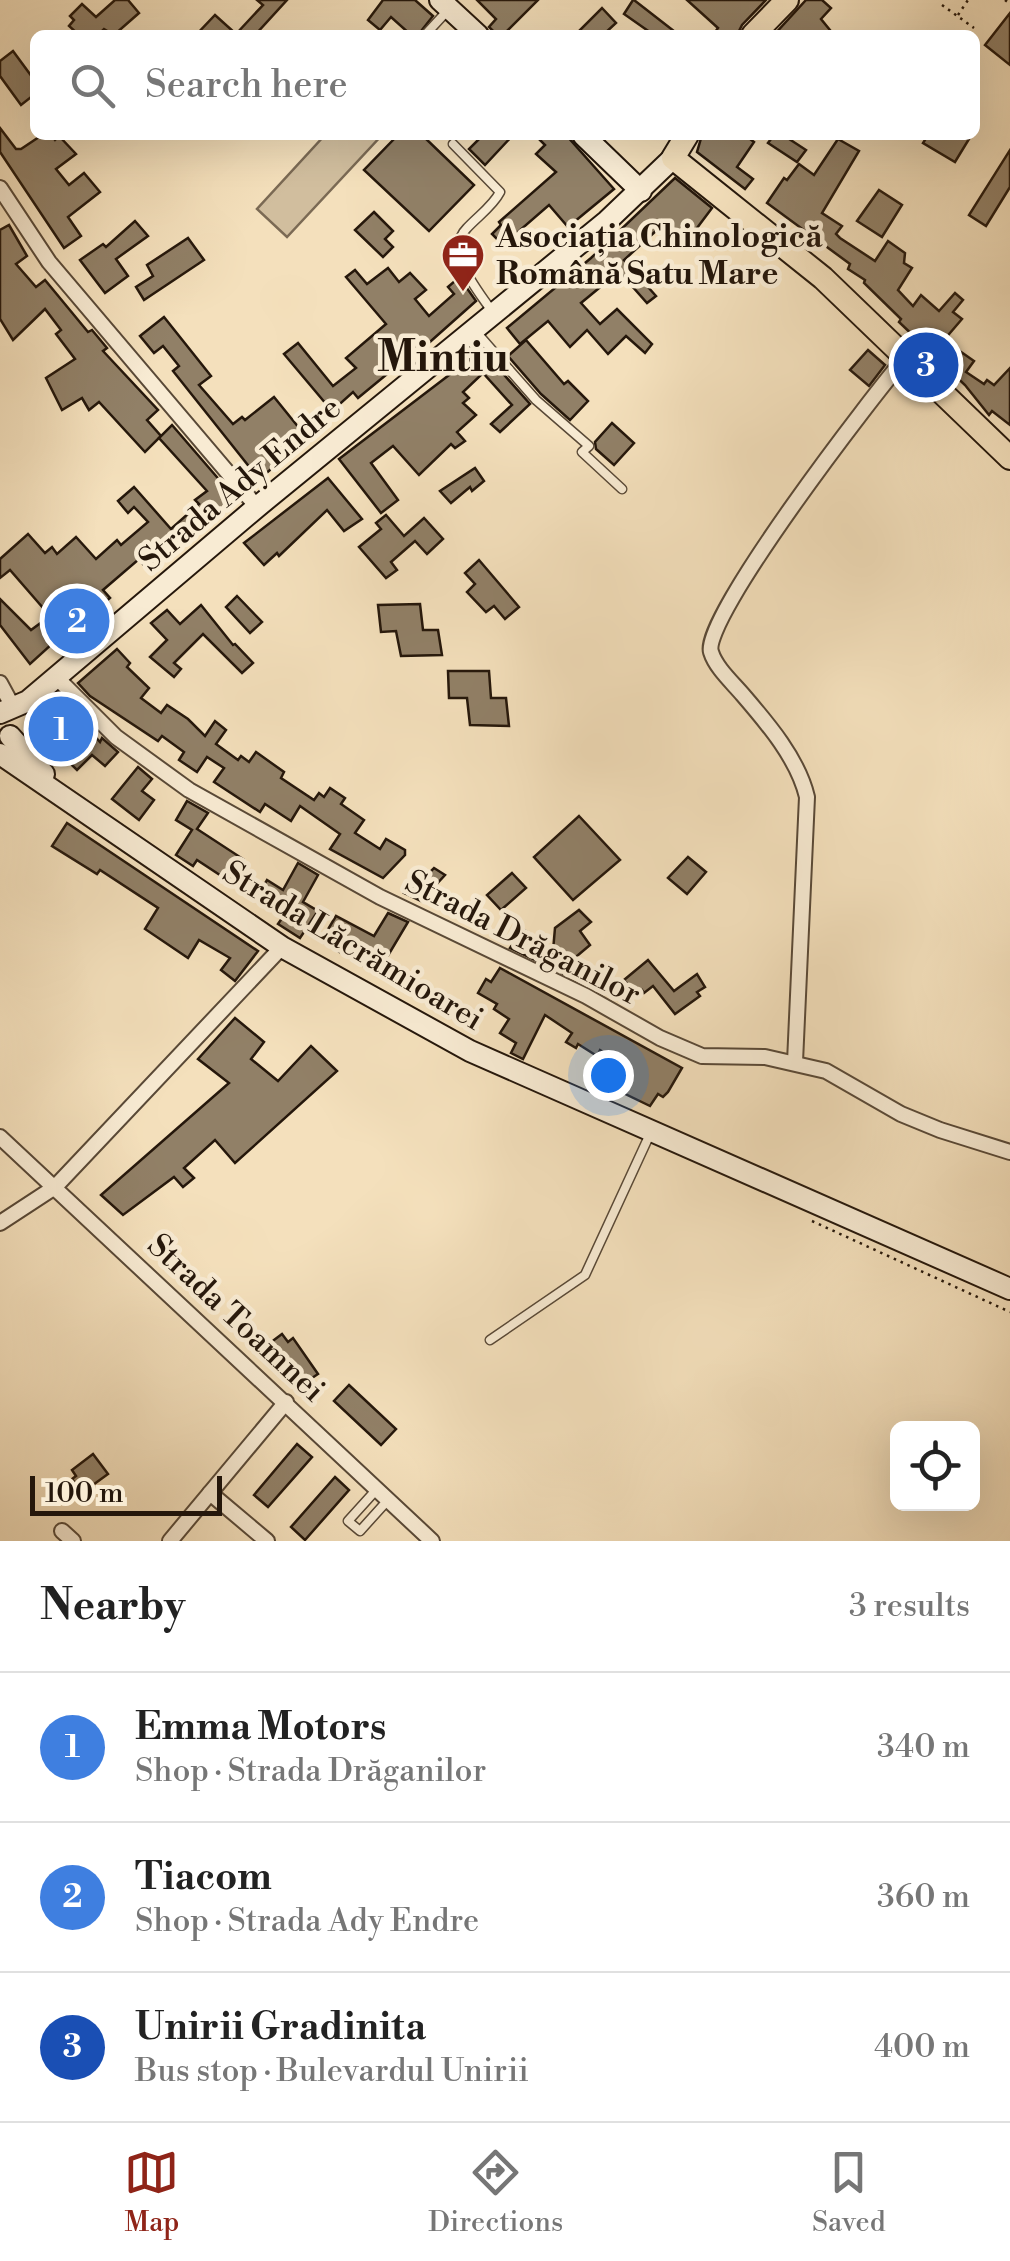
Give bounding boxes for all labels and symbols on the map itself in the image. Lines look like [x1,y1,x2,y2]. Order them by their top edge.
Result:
place label: Asociația Chinologică Română Satu Mare [495,217,823,294]
office icon: Asociația Chinologică Română Satu Mare [440,232,486,293]
pin: 3 [894,328,958,402]
district label: Mintiu [377,332,509,385]
street label: Strada Ady Endre [131,388,349,580]
pin: 2 [44,584,110,658]
pin: 1 [28,692,94,766]
street label: Strada Lăcrămioarei [215,852,491,1040]
street label: Strada Drăganilor [399,861,648,1015]
your location [583,1050,634,1101]
street label: Strada Toamnei [139,1226,333,1410]
scale bar [30,1471,222,1516]

